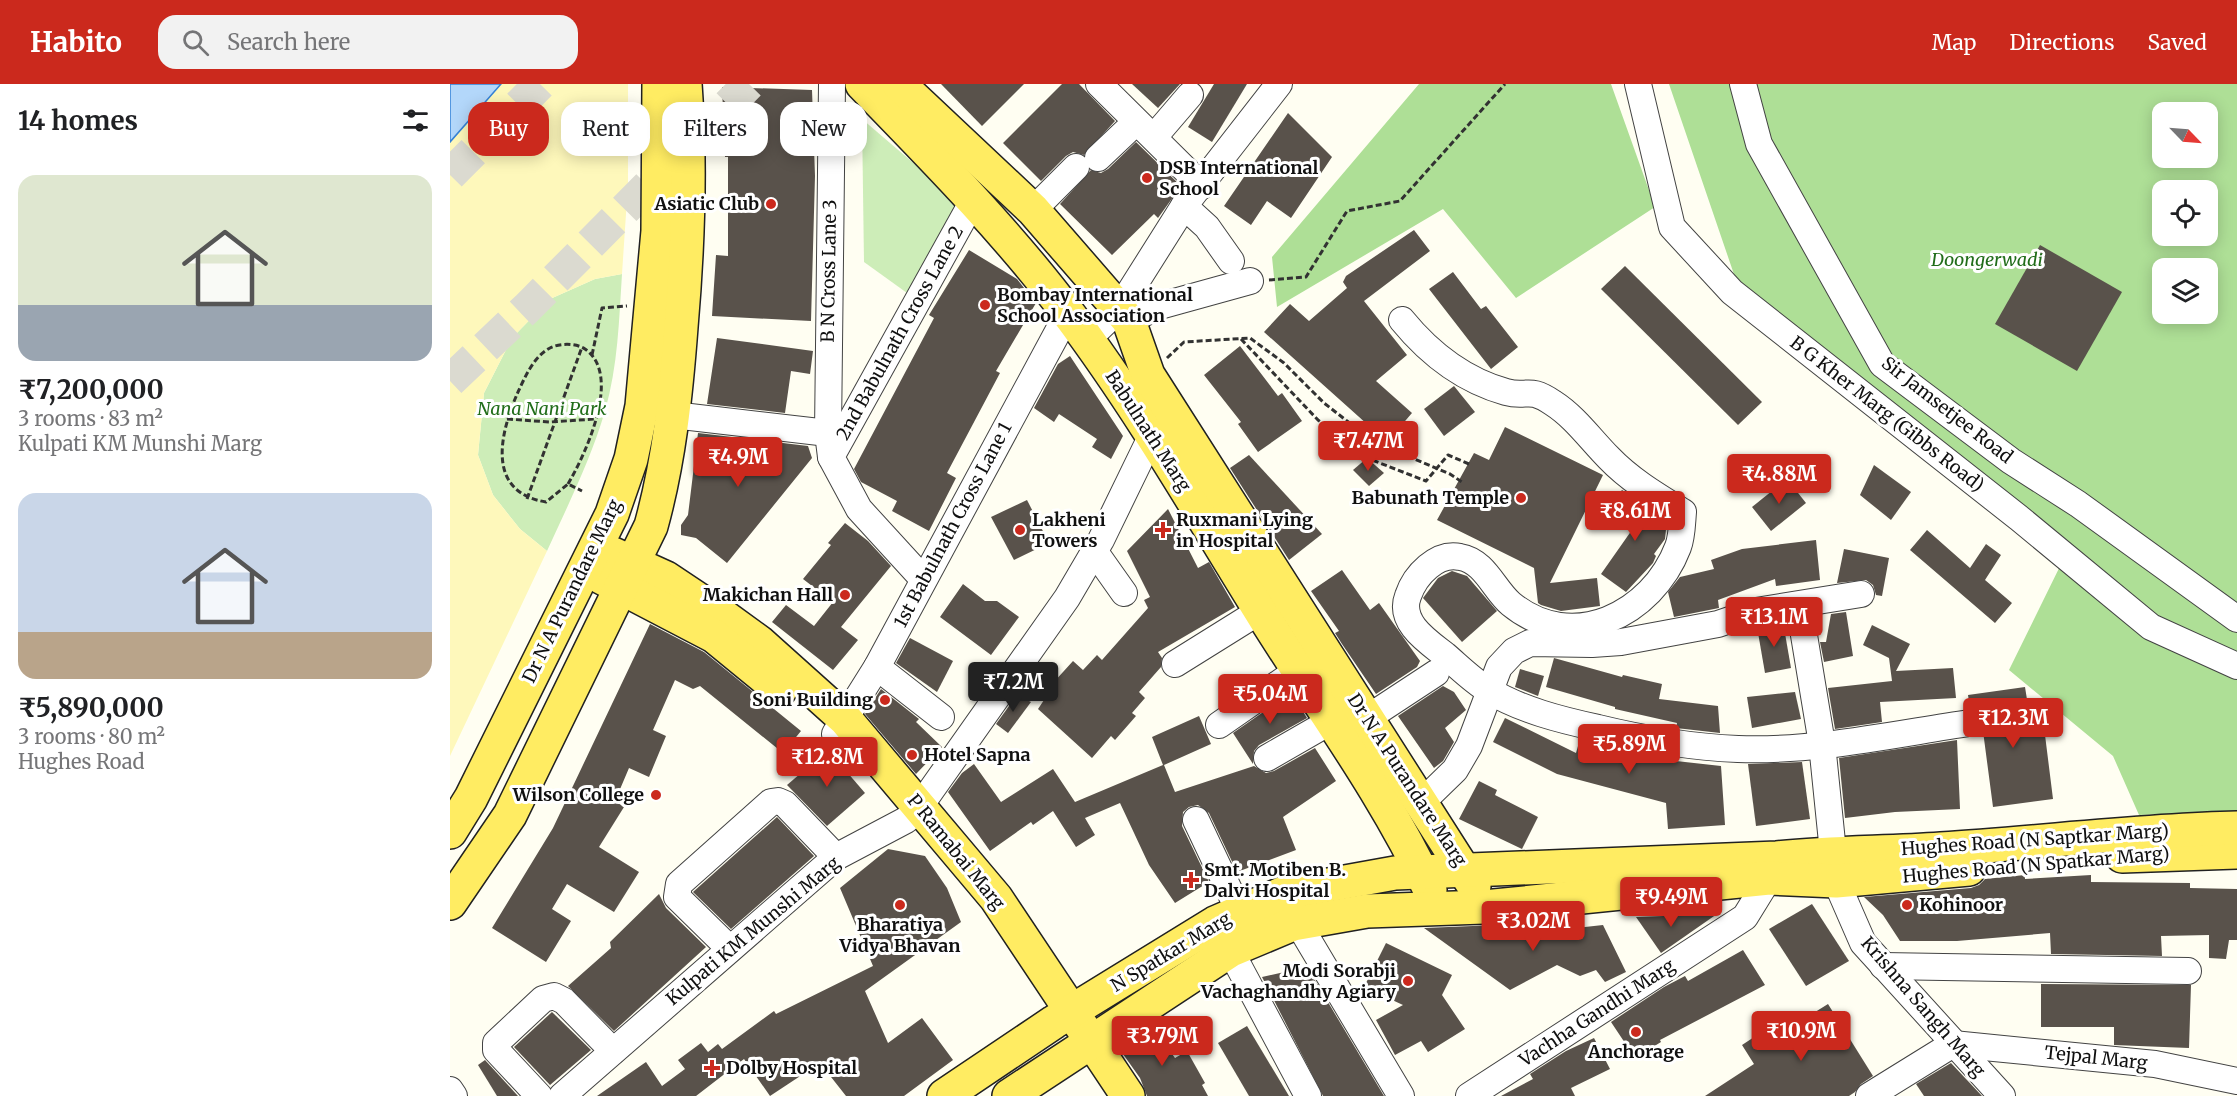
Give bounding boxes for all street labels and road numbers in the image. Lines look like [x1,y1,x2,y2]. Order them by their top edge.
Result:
street label: B N Cross Lane 3 [816,199,841,343]
street label: 2nd Babulnath Cross Lane 2 [831,222,968,444]
street label: B G Kher Marg (Gibbs Road) [1786,331,1989,497]
street label: Sir Jamsetjee Road [1877,351,2018,468]
street label: Babulnath Marg [1101,366,1196,496]
street label: 1st Babulnath Cross Lane 1 [889,418,1017,631]
street label: Dr N A Purandare Marg [517,495,626,686]
street label: Dr N A Purandare Marg [1343,689,1472,871]
street label: P Ramabai Marg [903,789,1010,914]
street label: Hughes Road (N Saptkar Marg) [1900,819,2170,860]
street label: Hughes Road (N Spatkar Marg) [1901,841,2170,888]
street label: Kulpati KM Munshi Marg [661,851,844,1010]
street label: N Spatkar Marg [1107,907,1235,996]
street label: Krishna Sangh Marg [1856,932,1991,1082]
street label: Vachha Gandhi Marg [1514,954,1679,1072]
street label: Tejpal Marg [2043,1041,2149,1074]

